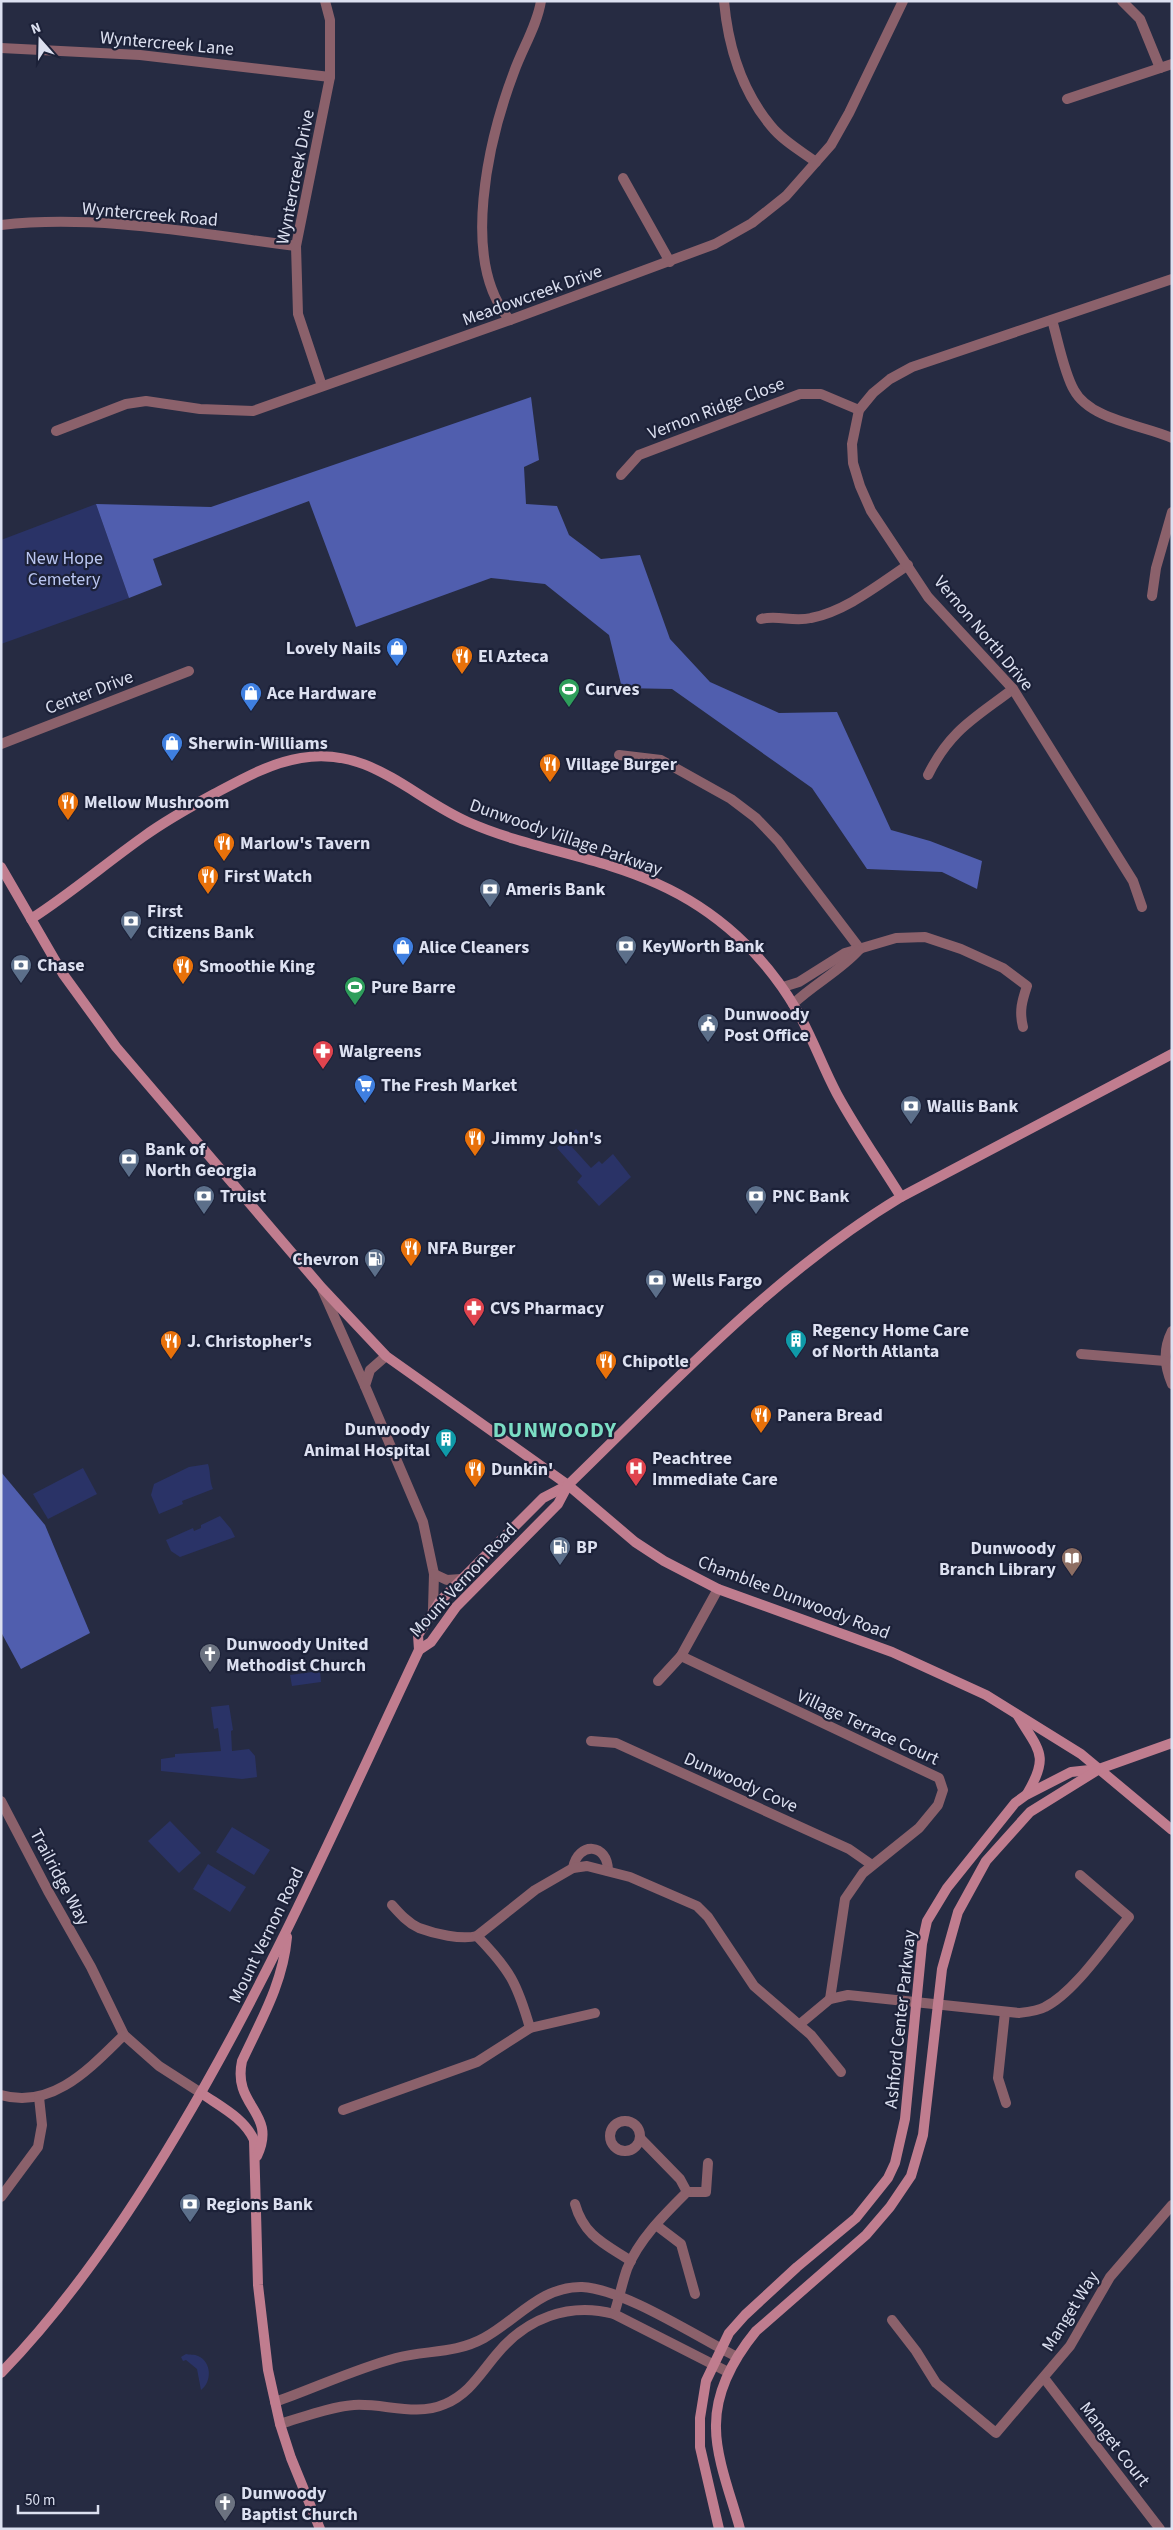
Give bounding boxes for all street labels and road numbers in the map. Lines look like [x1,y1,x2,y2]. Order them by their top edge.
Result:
street label: Wyntercreek Lane [99,25,235,62]
street label: Wyntercreek Drive [270,107,321,247]
street label: Wyntercreek Road [81,196,219,233]
street label: Meadowcreek Drive [459,259,606,332]
street label: Vernon Ridge Close [644,371,788,446]
street label: Vernon North Drive [928,570,1039,696]
street label: Center Drive [41,664,137,721]
street label: Dunwoody Village Parkway [466,793,666,882]
street label: Mount Vernon Road [404,1518,523,1643]
street label: Chamblee Dunwoody Road [694,1549,893,1646]
street label: Village Terrace Court [793,1684,943,1771]
street label: Dunwoody Cove [680,1746,802,1819]
street label: Trailridge Way [24,1825,96,1930]
street label: Mount Vernon Road [223,1863,310,2007]
street label: Ashford Center Parkway [879,1928,922,2110]
street label: Manget Way [1036,2266,1105,2356]
street label: Manget Court [1074,2397,1156,2492]

